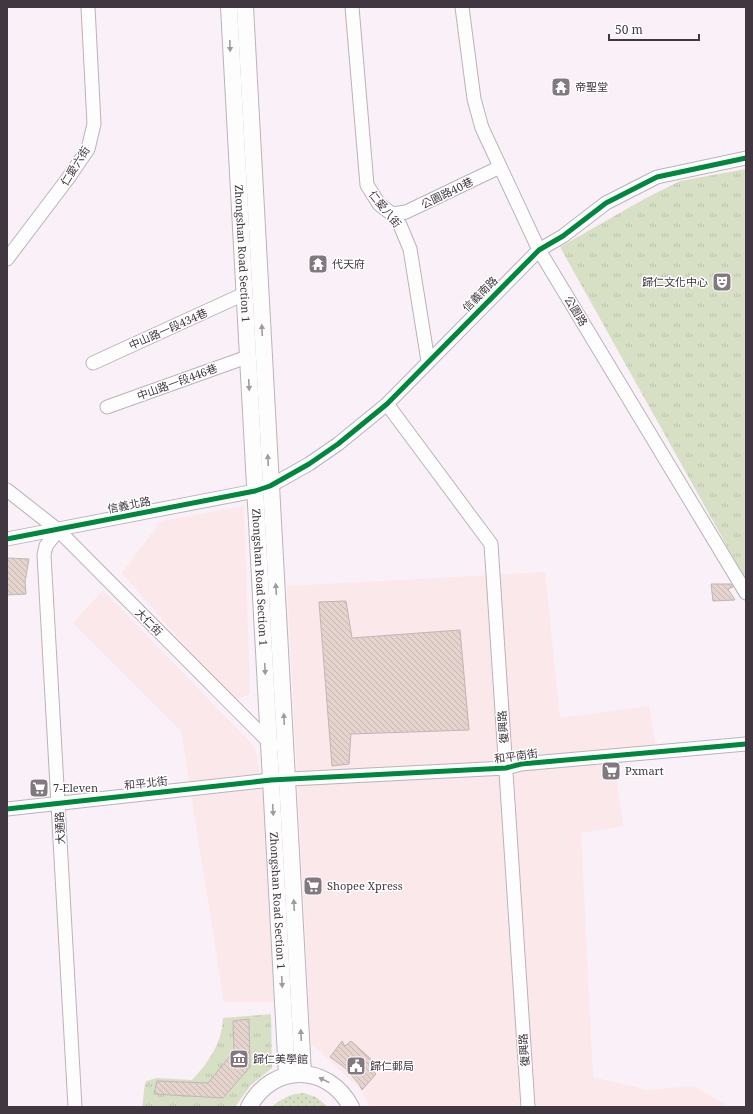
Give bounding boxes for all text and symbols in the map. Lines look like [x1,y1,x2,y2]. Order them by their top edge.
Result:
scale bar [609,16,699,42]
text: 50 m [615,21,643,38]
one-way arrow [227,40,234,52]
temple icon: 帝聖堂 [550,76,572,98]
place label: 帝聖堂 [575,79,608,94]
street label: 仁愛六街 [57,143,93,188]
street label: 公園路40巷 [418,173,475,212]
street label: Zhongshan Road Section 1 [232,184,254,323]
street label: 仁愛八街 [366,187,405,231]
temple icon: 代天府 [307,253,329,275]
place label: 代天府 [332,256,365,271]
theatre icon: 歸仁文化中心 [711,271,733,293]
street label: 信義南路 [459,273,501,315]
place label: 歸仁文化中心 [642,274,708,289]
street label: 公園路 [562,293,591,329]
street label: 中山路一段434巷 [126,305,209,353]
one-way arrow [258,324,265,336]
street label: 中山路一段446巷 [135,360,219,403]
one-way arrow [245,379,252,391]
one-way arrow [265,454,272,466]
street label: 信義北路 [106,493,152,516]
street label: Zhongshan Road Section 1 [249,508,272,646]
one-way arrow [273,583,280,595]
street label: 大仁街 [132,605,166,639]
one-way arrow [262,663,268,676]
street label: 復興路 [494,710,511,744]
one-way arrow [281,712,287,725]
street label: 和平南街 [493,745,539,766]
supermarket icon: Pxmart [600,760,622,782]
place label: Pxmart [625,763,664,778]
street label: 和平北街 [123,773,169,792]
supermarket icon: 7-Eleven [28,777,50,799]
place label: 7-Eleven [53,780,98,795]
one-way arrow [270,804,276,817]
street label: 大通路 [51,811,68,845]
street label: Zhongshan Road Section 1 [267,832,289,970]
supermarket icon: Shopee Xpress [302,875,324,897]
place label: Shopee Xpress [327,878,403,893]
one-way arrow [291,899,298,911]
one-way arrow [279,976,286,988]
one-way arrow [298,1028,304,1041]
street label: 復興路 [515,1033,532,1067]
museum icon: 歸仁美學館 [228,1048,250,1070]
place label: 歸仁美學館 [253,1051,308,1066]
public building icon: 歸仁郵局 [345,1055,367,1077]
place label: 歸仁郵局 [370,1058,414,1073]
one-way arrow [318,1077,329,1083]

